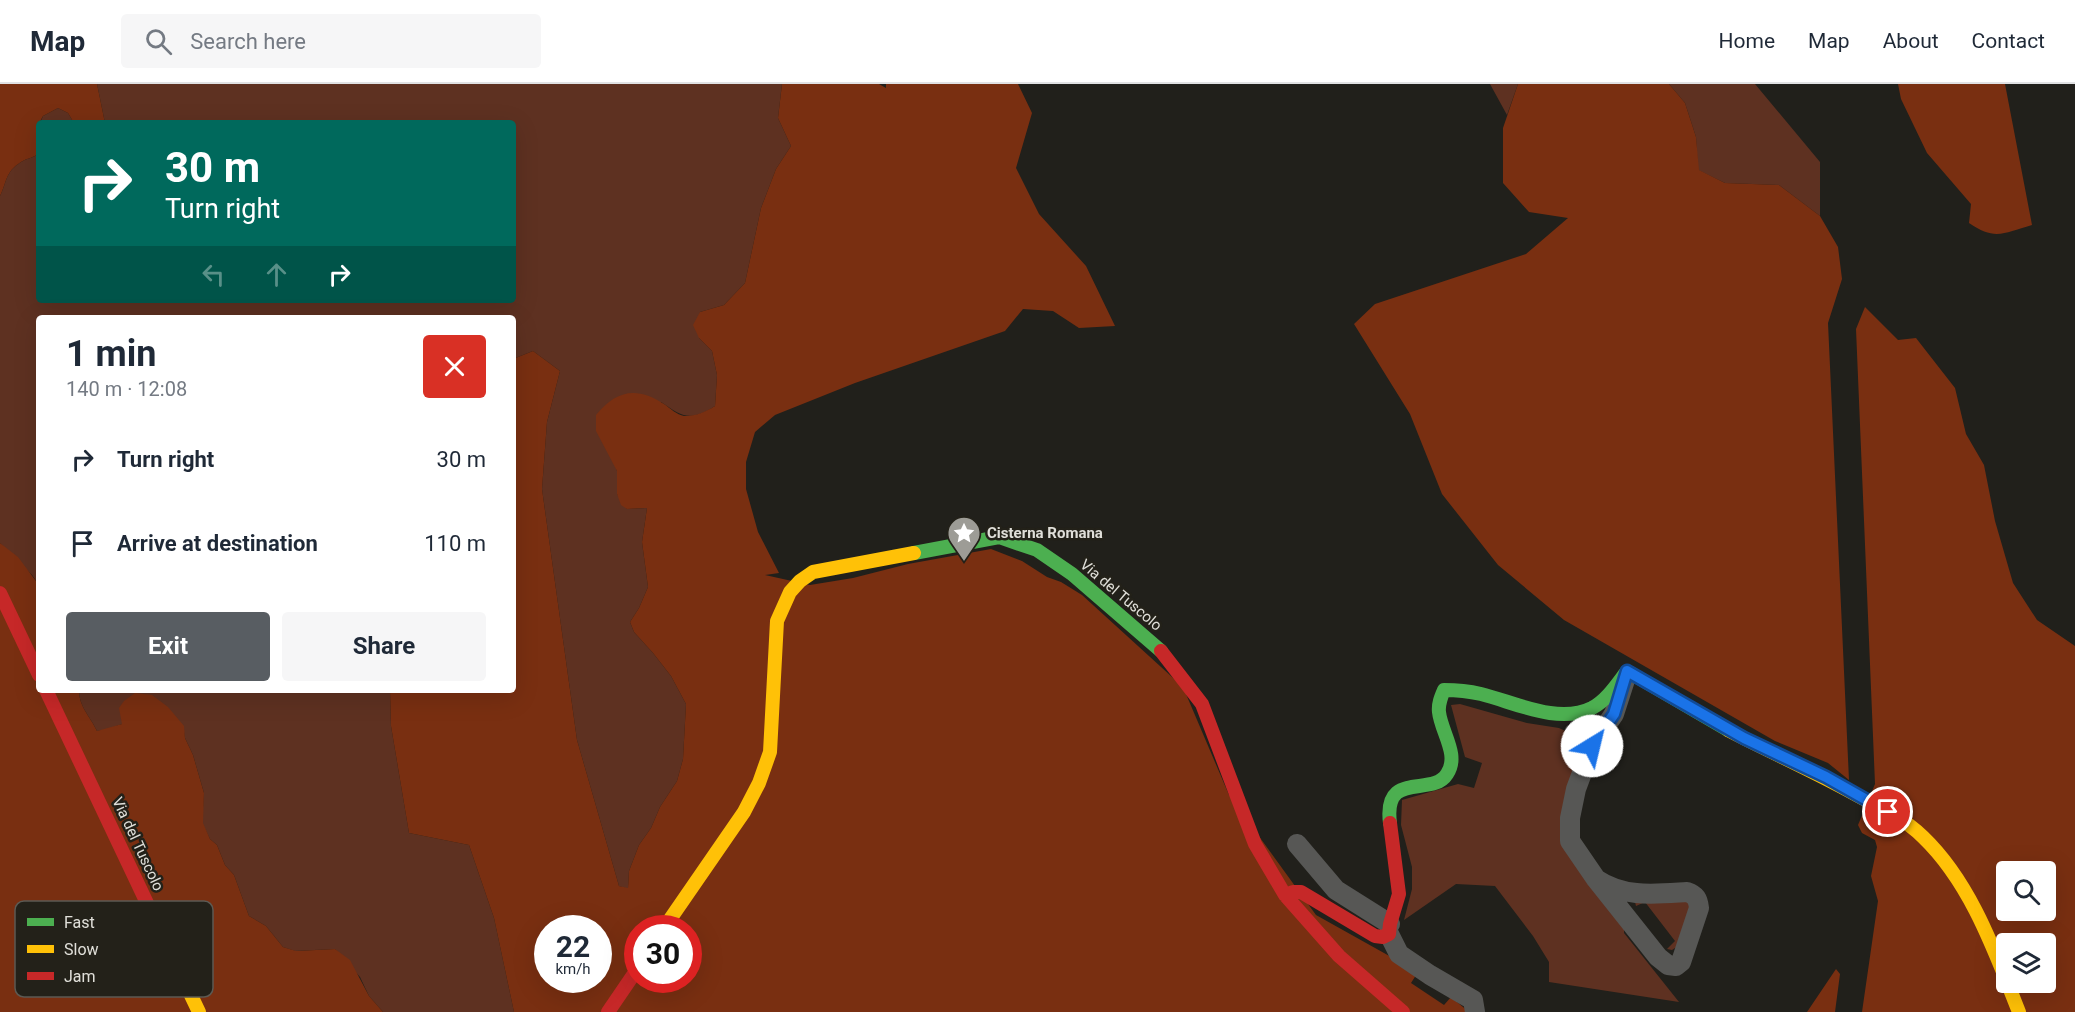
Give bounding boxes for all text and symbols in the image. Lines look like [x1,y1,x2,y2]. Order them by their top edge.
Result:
search box [121,14,541,68]
text: Map [30,25,85,58]
icon: search [142,25,175,58]
text: Search here [190,29,306,54]
text: Home [1719,29,1775,53]
text: Map [1808,29,1850,53]
text: About [1883,29,1939,53]
text: Contact [1972,29,2045,53]
text: 30 m [165,143,260,192]
icon: right [66,144,144,222]
text: Turn right [165,193,280,225]
icon: left [197,258,230,291]
icon: ahead [260,258,293,291]
icon: right [323,258,356,291]
text: 1 min [66,333,157,375]
button: close [423,335,486,398]
text: 140 m · 12:08 [66,377,187,401]
icon: right [66,443,99,476]
text: Turn right [117,447,214,472]
text: 30 m [437,447,486,472]
place icon: Cisterna Romana [946,515,982,562]
place label: Cisterna Romana [987,524,1103,542]
icon: arrive [66,527,99,560]
text: Arrive at destination [117,531,318,556]
text: 110 m [424,531,486,556]
street label: Via del Tuscolo [1076,555,1166,635]
button: Exit [66,612,270,681]
button: Share [282,612,486,681]
position arrow [1560,714,1624,778]
pin [1862,786,1913,837]
street label: Via del Tuscolo [108,794,168,894]
icon: arrive [1871,795,1904,828]
map controls [1996,861,2056,993]
button: search [1996,861,2056,921]
legend [15,901,213,997]
text: Fast [64,913,95,932]
speed limit sign: 30 [624,915,702,993]
text: 22 [556,929,590,964]
button: layers [1996,933,2056,993]
text: Slow [64,940,99,959]
text: km/h [555,960,591,978]
text: Jam [64,967,96,986]

